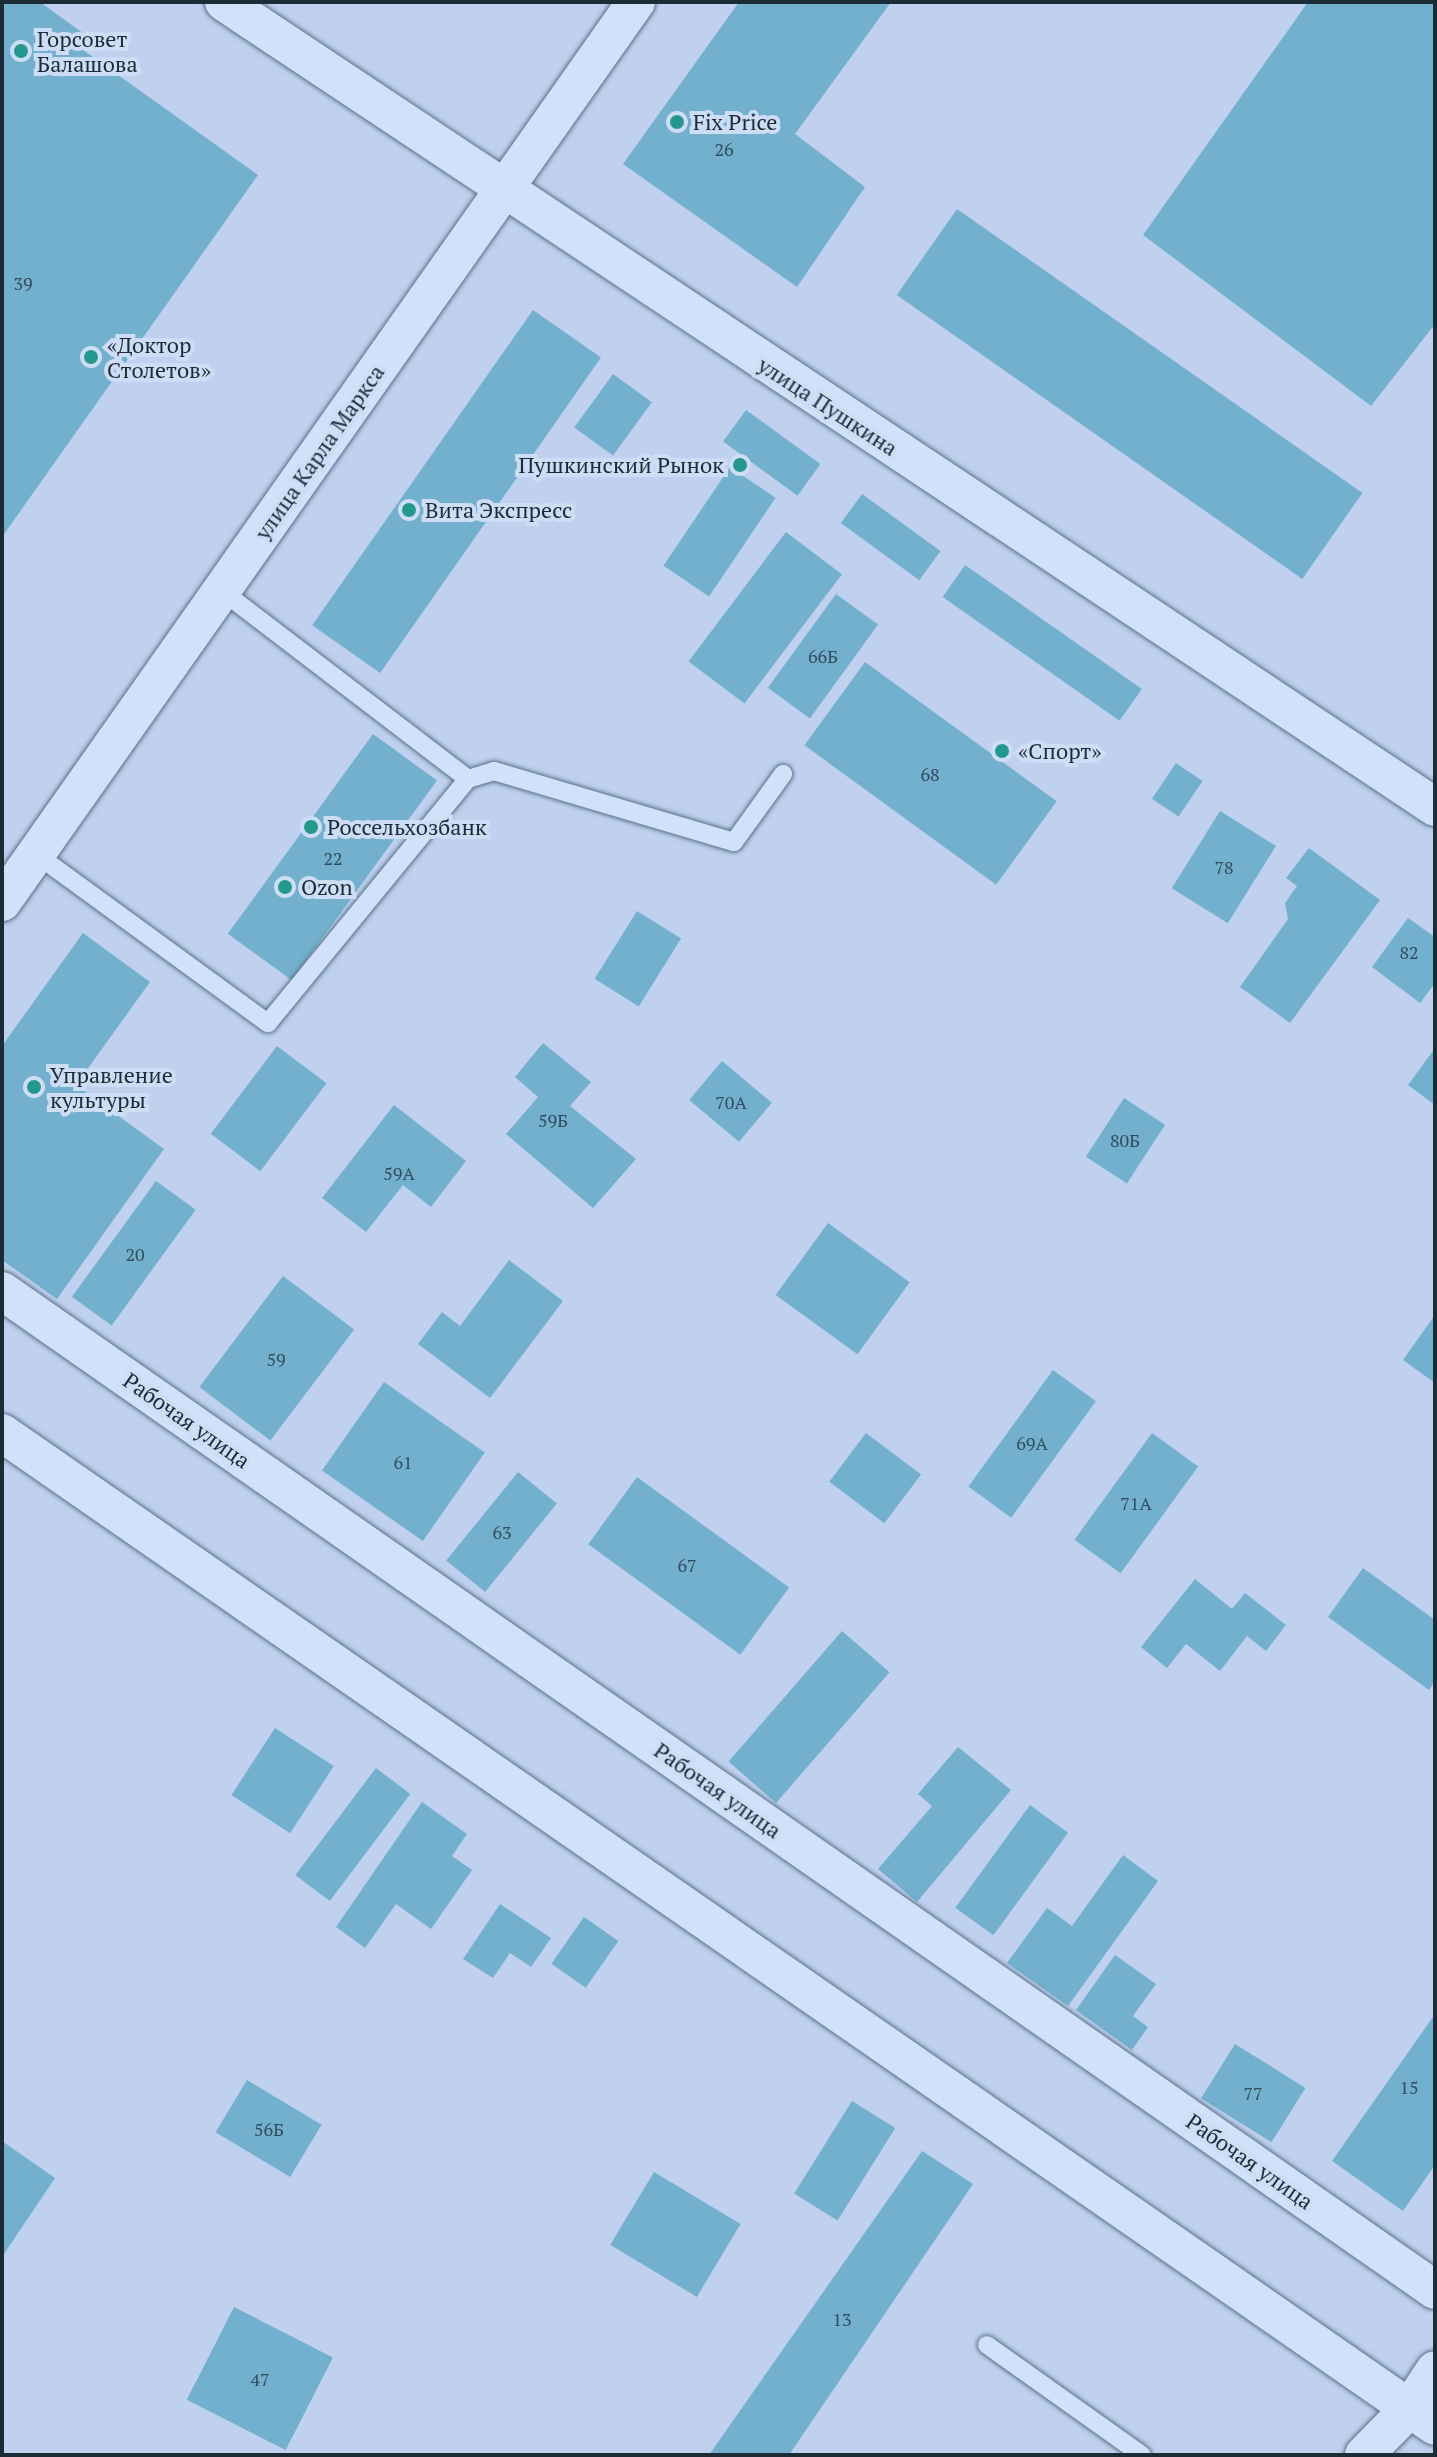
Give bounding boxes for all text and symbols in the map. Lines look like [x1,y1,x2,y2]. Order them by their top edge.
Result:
place label: Горсовет Балашова [37,25,138,76]
marker: Горсовет Балашова [12,42,30,60]
place label: Fix Price [693,109,777,135]
marker: Fix Price [668,113,686,131]
house number: 26 [714,138,734,160]
house number: 39 [13,272,33,294]
place label: «Доктор Столетов» [107,331,211,382]
marker: «Доктор Столетов» [82,348,100,366]
street label: улица Пушкина [753,351,903,461]
street label: улица Карла Маркса [249,360,389,544]
place label: Пушкинский Рынок [518,452,724,478]
marker: Пушкинский Рынок [731,456,749,474]
place label: Вита Экспресс [425,497,572,523]
marker: Вита Экспресс [400,501,418,519]
house number: 66Б [808,645,838,667]
place label: «Спорт» [1018,738,1101,764]
marker: «Спорт» [993,742,1011,760]
house number: 68 [920,763,940,785]
place label: Россельхозбанк [327,814,487,840]
marker: Россельхозбанк [302,818,320,836]
house number: 22 [323,847,343,869]
house number: 78 [1214,856,1234,878]
place label: Ozon [301,874,353,900]
marker: Ozon [276,878,294,896]
house number: 82 [1399,941,1419,963]
place label: Управление культуры [50,1061,173,1112]
marker: Управление культуры [25,1078,43,1096]
house number: 70А [715,1091,747,1113]
house number: 59Б [538,1109,568,1131]
house number: 80Б [1110,1129,1140,1151]
house number: 59А [383,1162,415,1184]
house number: 20 [125,1243,145,1265]
house number: 59 [266,1348,286,1370]
street label: Рабочая улица [118,1366,256,1474]
house number: 69А [1016,1432,1048,1454]
house number: 61 [393,1451,413,1473]
house number: 71А [1120,1492,1152,1514]
house number: 63 [492,1521,512,1543]
house number: 67 [677,1554,697,1576]
street label: Рабочая улица [649,1736,787,1844]
house number: 15 [1399,2076,1419,2098]
house number: 77 [1243,2082,1263,2104]
street label: Рабочая улица [1181,2107,1319,2215]
house number: 56Б [254,2118,284,2140]
house number: 13 [832,2308,852,2330]
house number: 47 [250,2368,270,2390]

